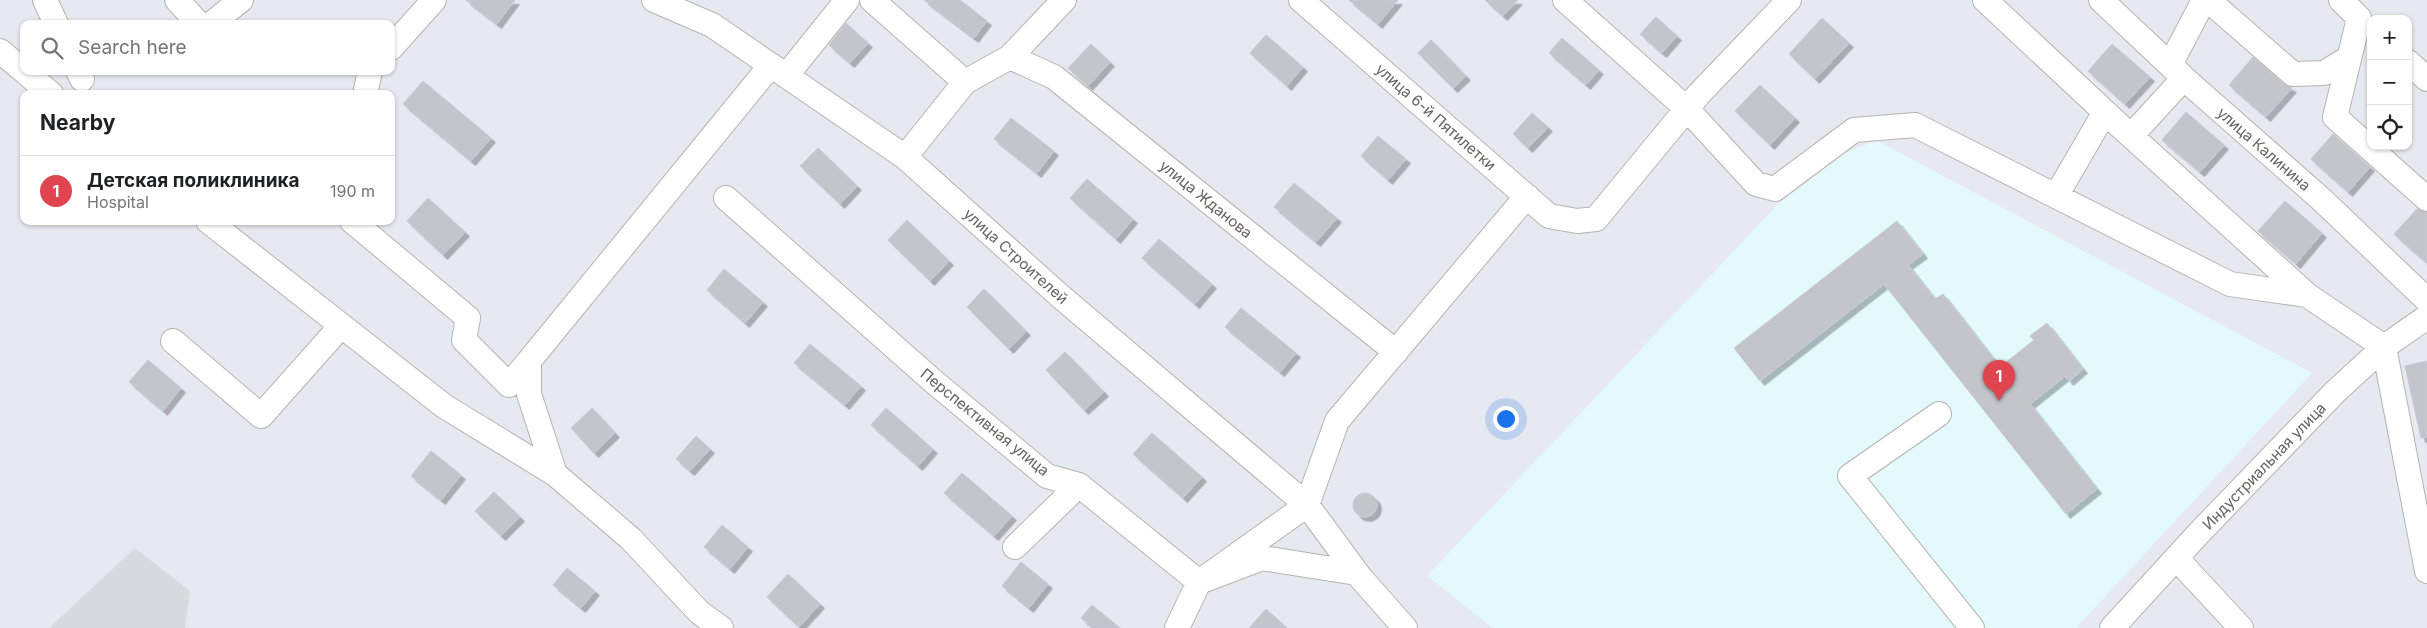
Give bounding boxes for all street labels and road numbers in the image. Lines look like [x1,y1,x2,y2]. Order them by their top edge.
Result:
street label: улица 6-й Пятилетки [1372,60,1500,174]
street label: улица Калинина [2213,103,2315,195]
street label: улица Жданова [1156,156,1256,242]
street label: улица Строителей [960,204,1072,308]
street label: Перспективная улица [917,364,1053,480]
street label: Индустриальная улица [2198,398,2330,534]

